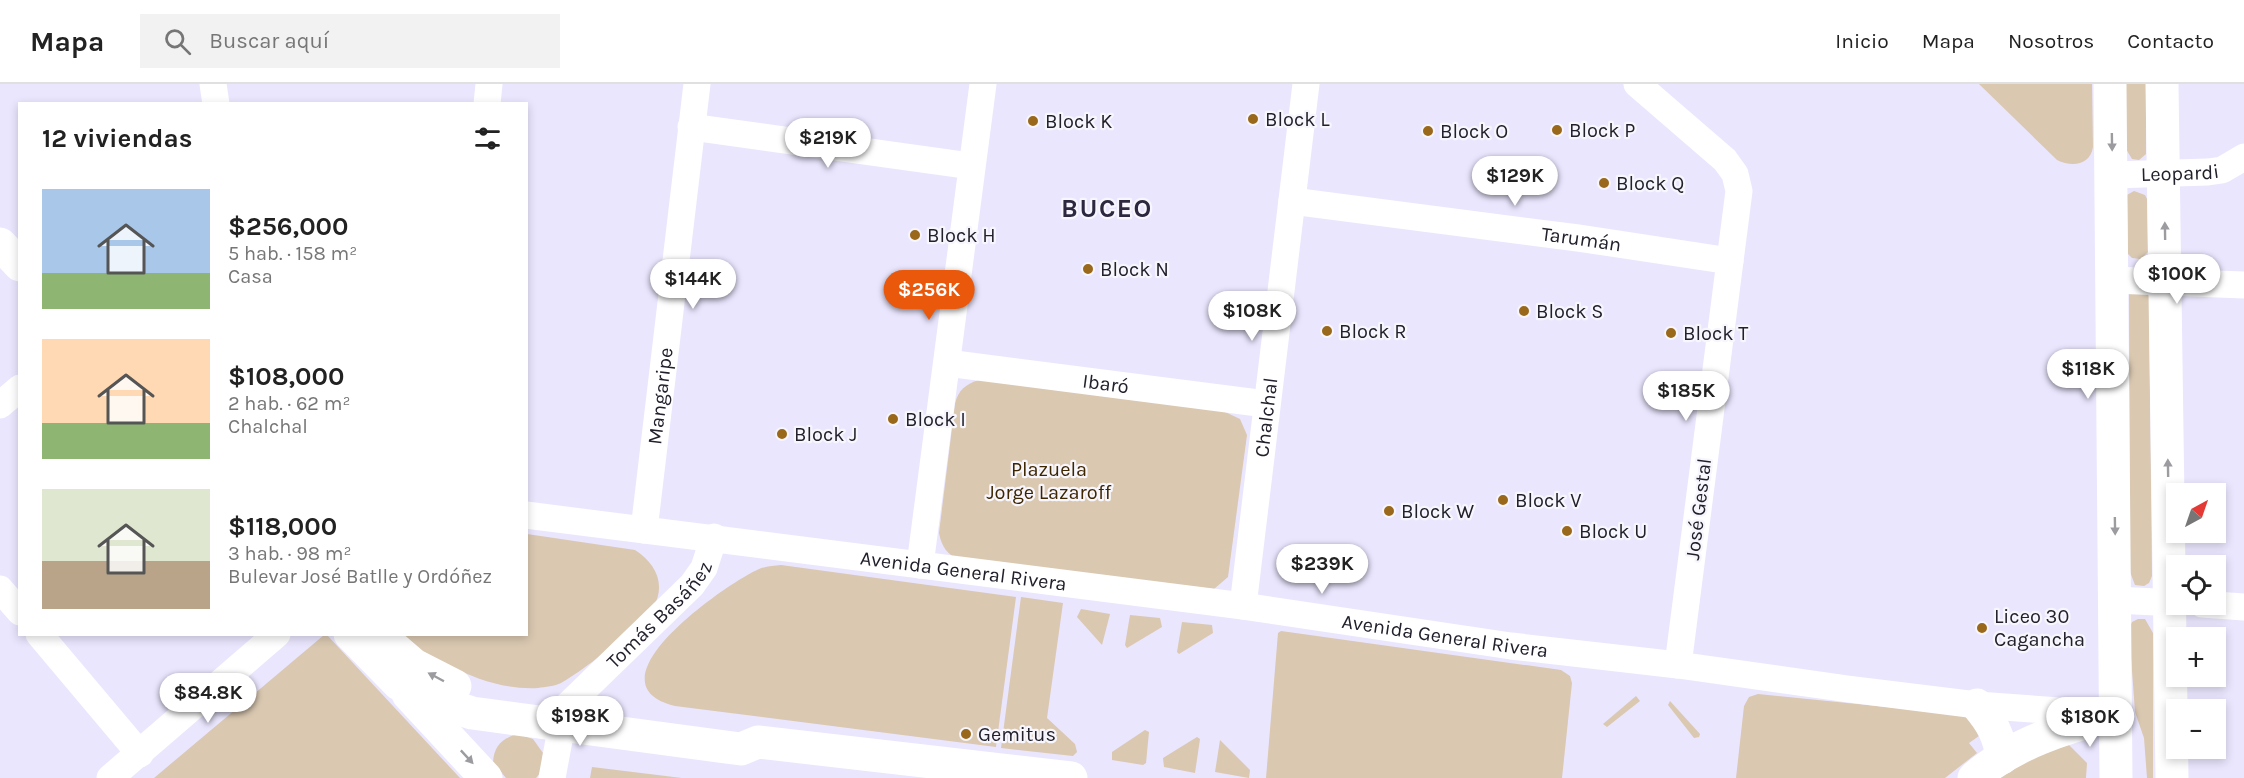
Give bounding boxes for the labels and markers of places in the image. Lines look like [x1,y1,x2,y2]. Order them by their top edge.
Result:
place label: Block L [1265,108,1330,131]
place label: Block K [1045,110,1112,133]
marker: Block L [1246,112,1260,126]
marker: Block K [1026,114,1040,128]
pin: $219K [786,118,870,169]
place label: Block P [1569,119,1635,142]
place label: Block O [1440,120,1508,143]
marker: Block P [1550,123,1564,137]
marker: Block O [1421,124,1435,138]
pin: $129K [1473,156,1557,207]
place label: Block Q [1616,172,1684,195]
marker: Block Q [1597,176,1611,190]
place label: Block H [927,224,996,247]
marker: Block H [908,228,922,242]
pin: $100K [2135,254,2219,305]
place label: Block N [1100,258,1169,281]
pin: $144K [651,259,735,310]
marker: Block N [1081,262,1095,276]
pin: $256K [887,270,971,321]
pin: $108K [1210,291,1294,342]
place label: Block S [1536,300,1603,323]
marker: Block S [1517,304,1531,318]
place label: Block R [1339,320,1407,343]
place label: Block T [1683,322,1748,345]
marker: Block R [1320,324,1334,338]
marker: Block T [1664,326,1678,340]
pin: $118K [2046,349,2130,400]
pin: $185K [1644,371,1728,422]
place label: Block I [905,408,966,431]
marker: Block I [886,412,900,426]
place label: Block J [794,423,857,446]
marker: Block J [775,427,789,441]
place label: Block V [1515,489,1582,512]
marker: Block V [1496,493,1510,507]
place label: Block W [1401,500,1474,523]
marker: Block W [1382,504,1396,518]
place label: Block U [1579,520,1647,543]
marker: Block U [1560,524,1574,538]
pin: $239K [1280,544,1364,595]
place label: Liceo 30 Cagancha [1994,605,2085,651]
marker: Liceo 30 Cagancha [1975,621,1989,635]
pin: $84.8K [159,673,257,724]
pin: $198K [538,696,622,747]
pin: $180K [2048,697,2132,748]
place label: Gemitus [978,723,1056,746]
marker: Gemitus [959,727,973,741]

